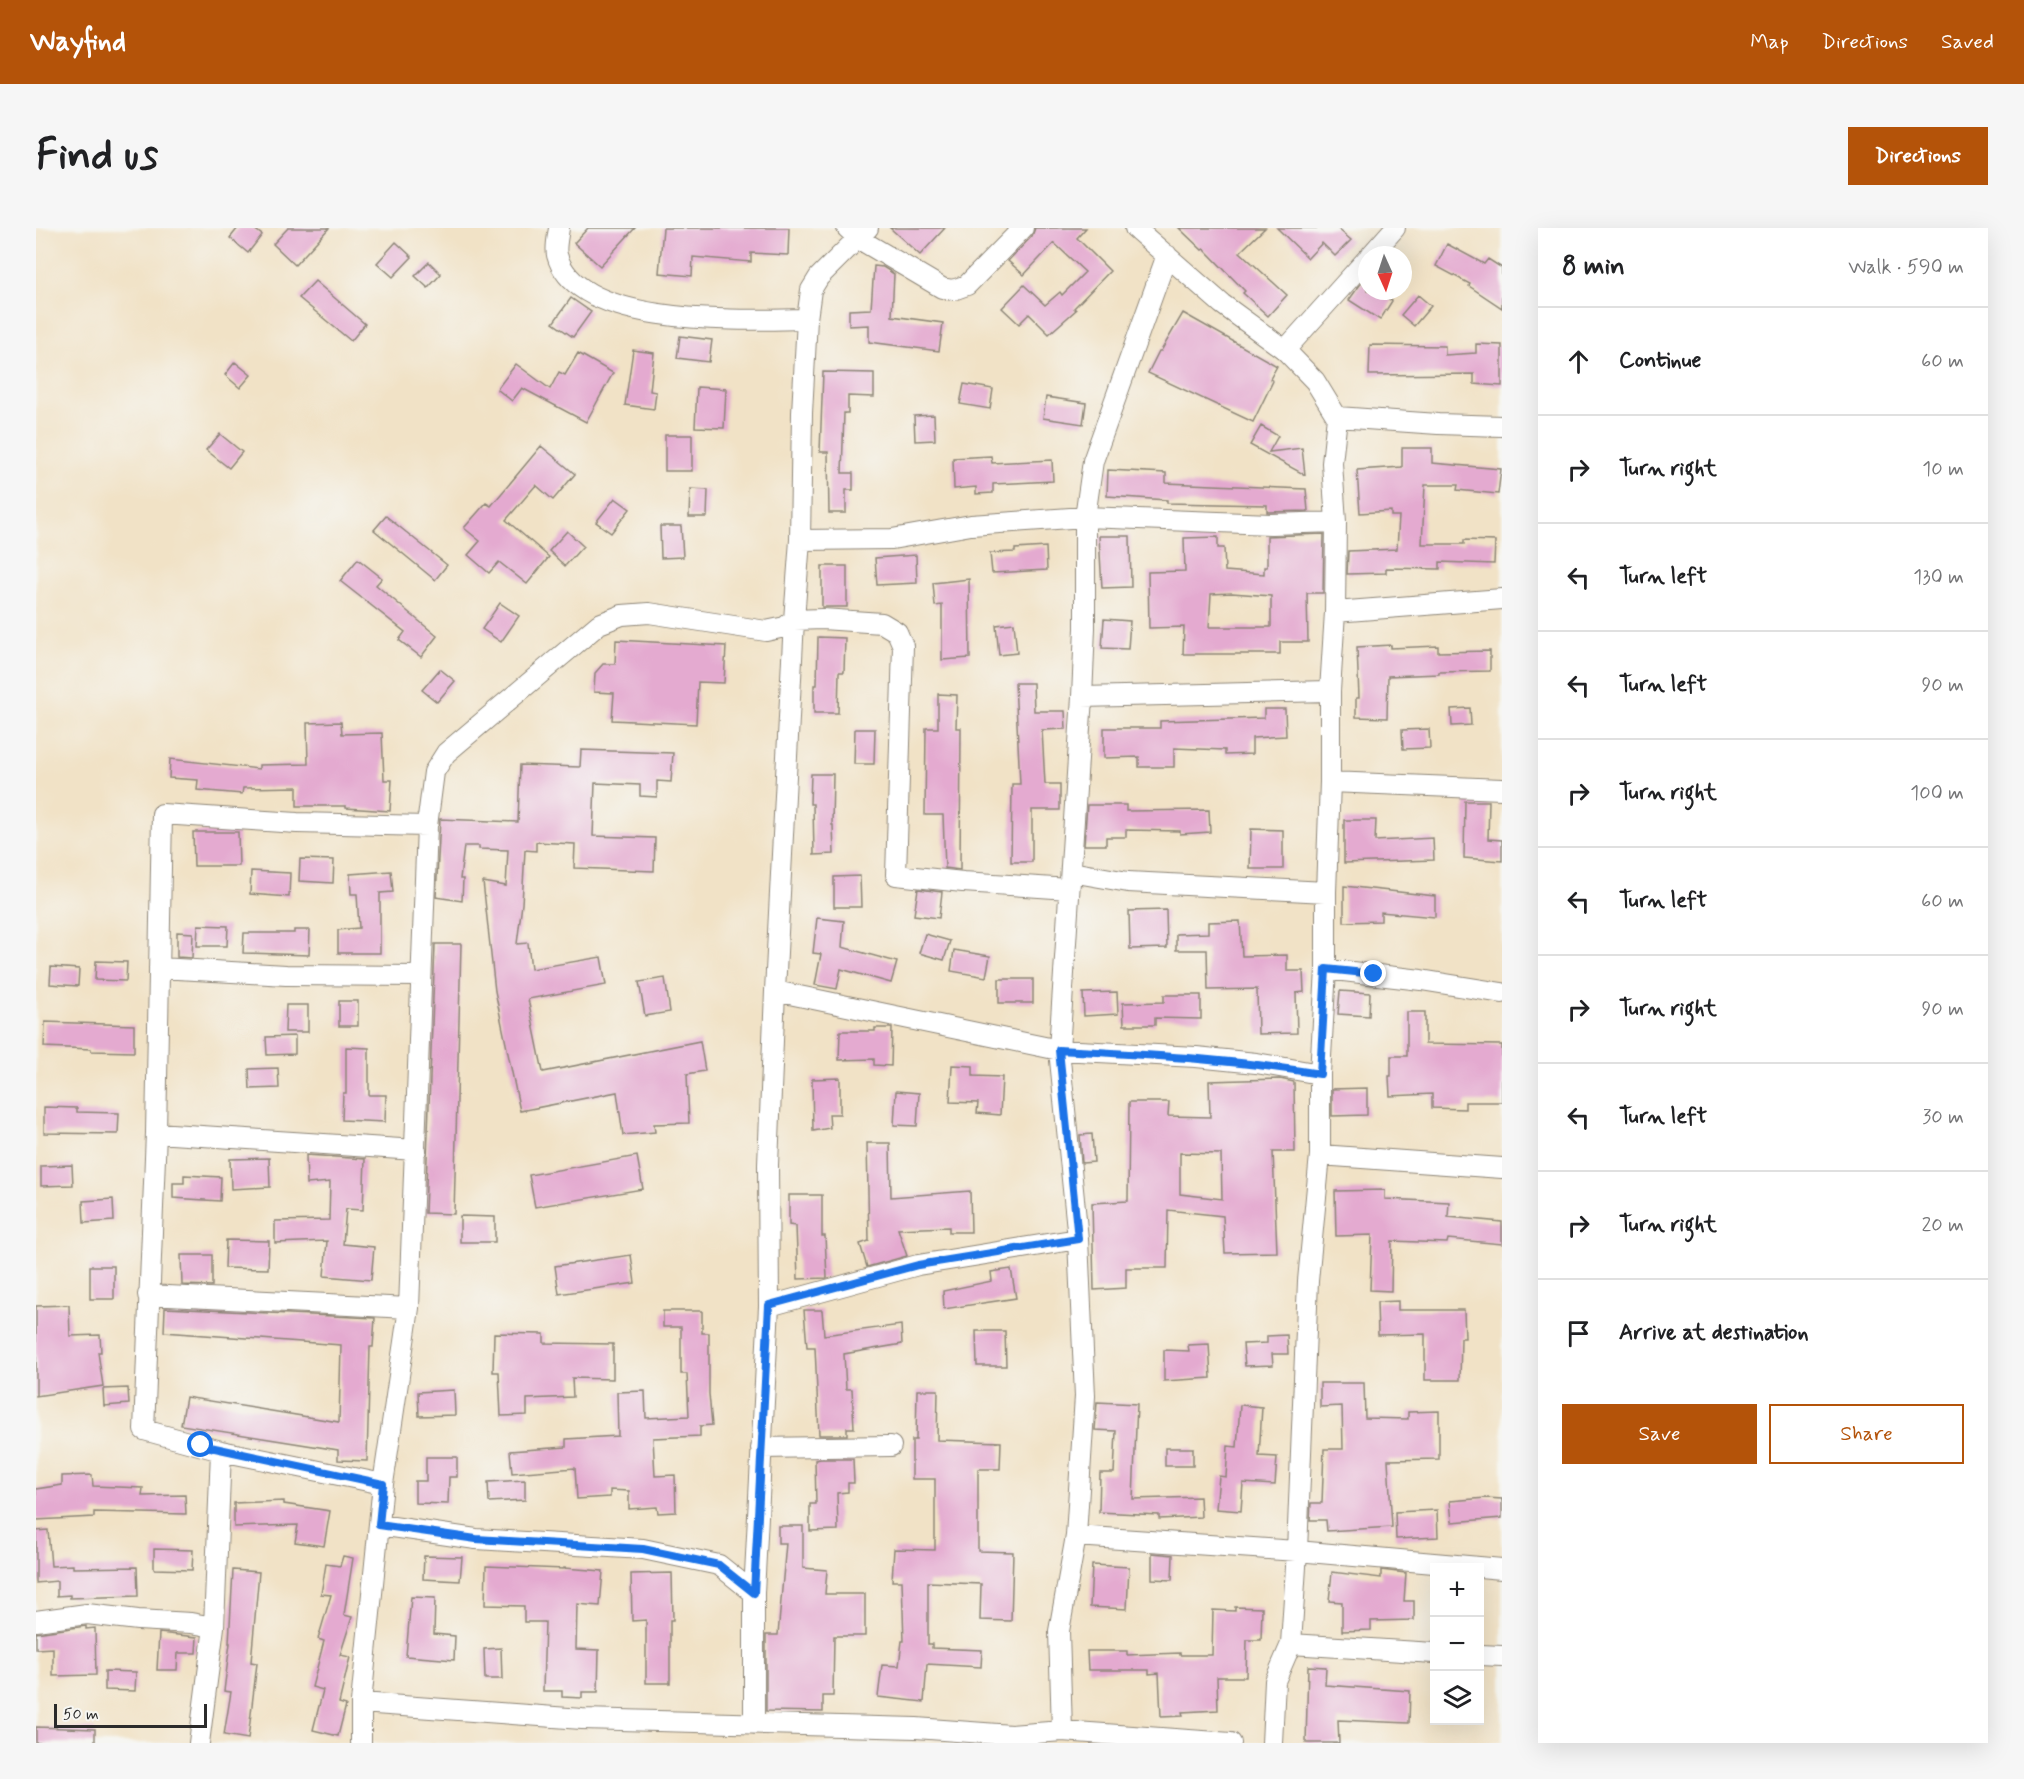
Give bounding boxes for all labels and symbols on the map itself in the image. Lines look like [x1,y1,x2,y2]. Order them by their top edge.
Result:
north arrow [1358,246,1412,300]
route end [1360,960,1386,986]
route start [187,1431,213,1457]
scale bar [54,1701,207,1728]

